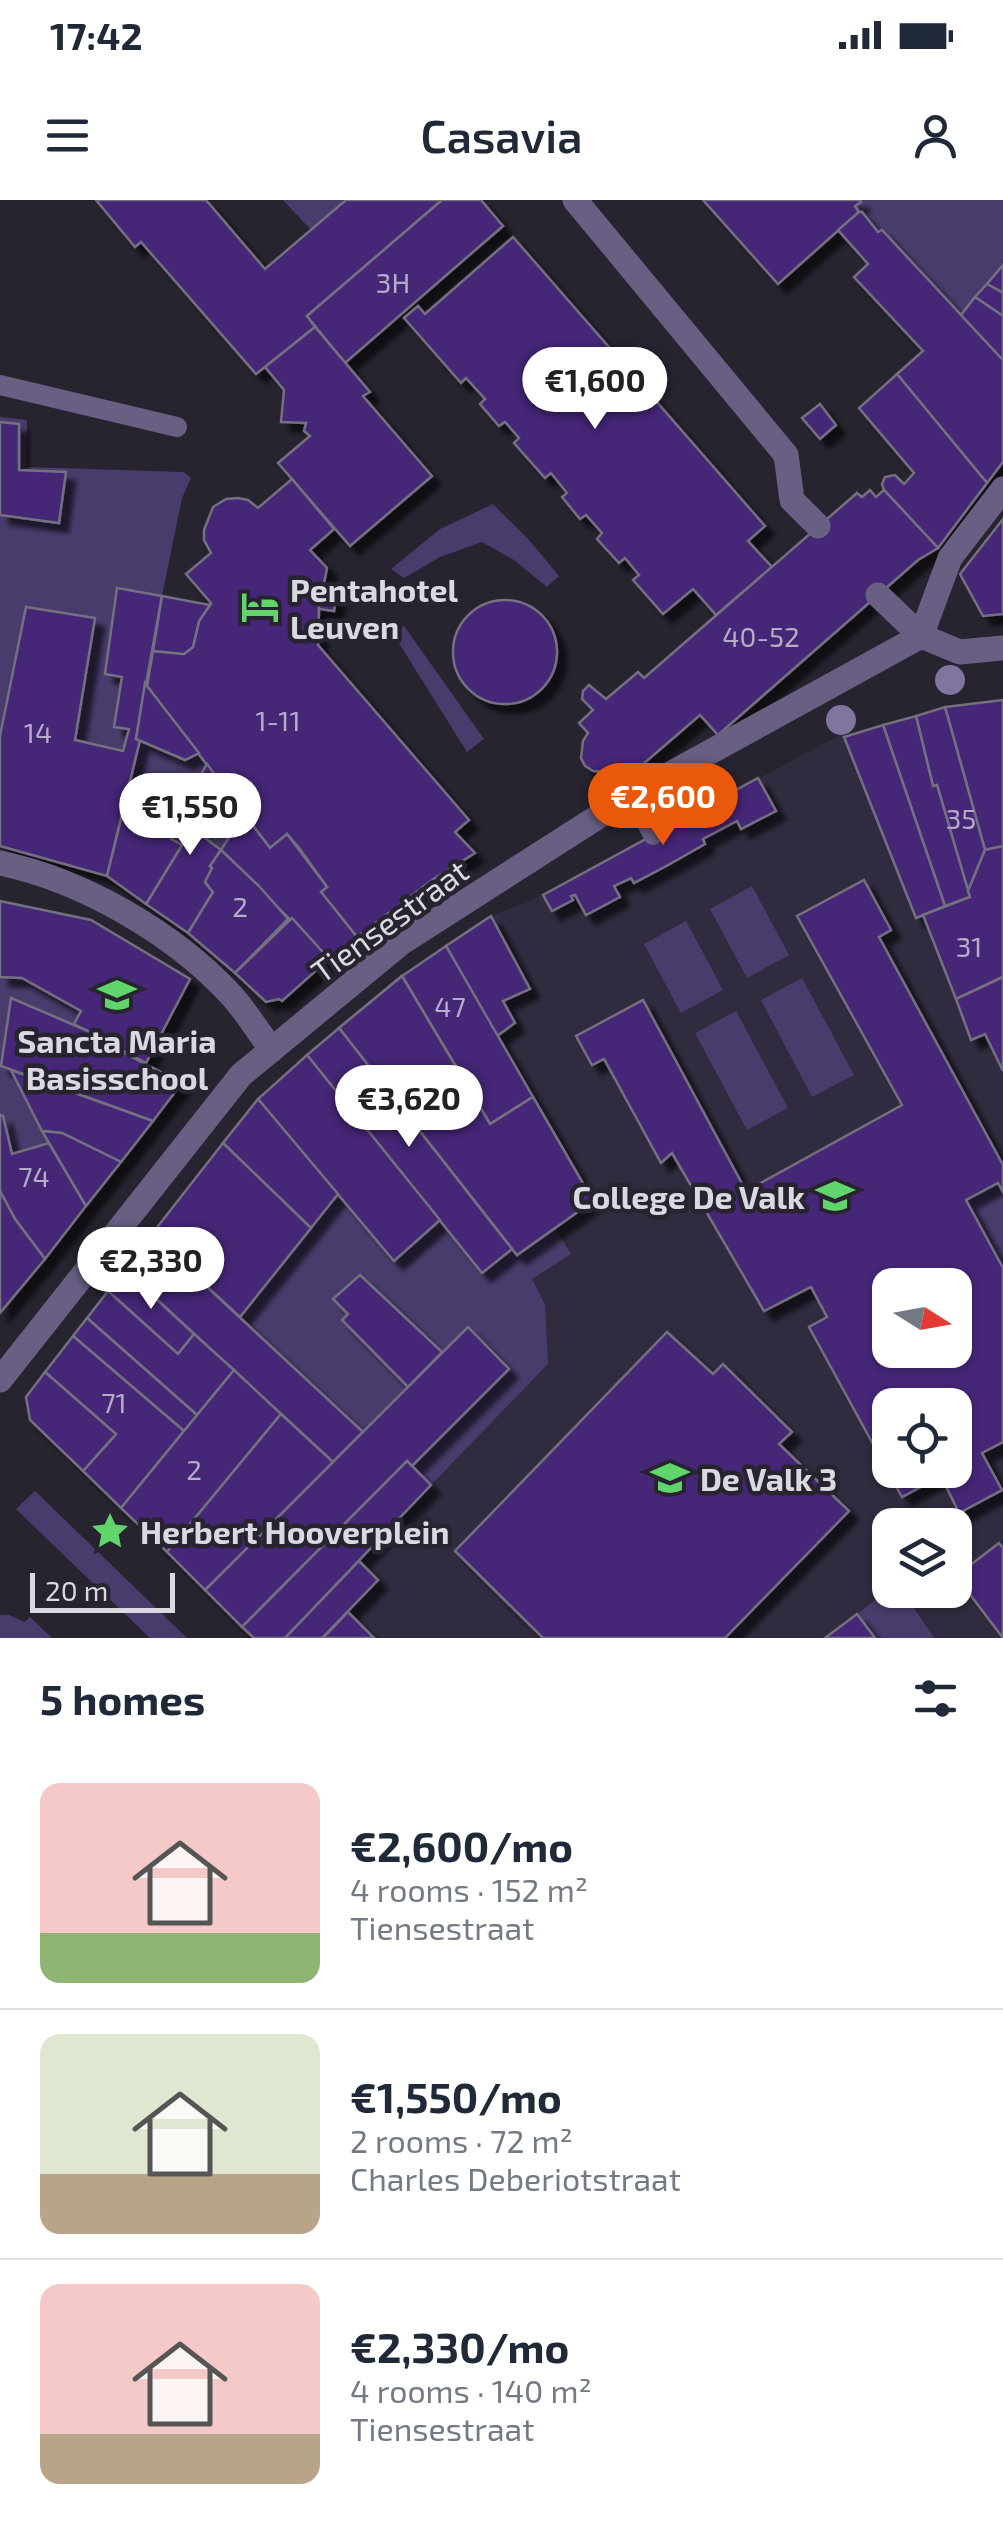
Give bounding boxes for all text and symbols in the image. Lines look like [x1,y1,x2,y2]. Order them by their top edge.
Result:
text: 17:42 [50,12,143,58]
icon: menu [40,108,95,163]
text: Casavia [421,108,582,162]
icon: person [908,108,963,163]
house number: 3H [376,265,410,299]
pin: €1,600 [514,347,676,432]
text: €1,600 [544,360,646,398]
place label: Pentahotel Leuven [290,570,459,645]
hotel icon: Pentahotel Leuven [239,586,281,628]
house number: 40-52 [722,619,800,653]
house number: 1-11 [255,703,301,737]
house number: 14 [24,715,52,749]
pin: €2,600 [582,763,744,848]
pin: €1,550 [109,773,271,858]
text: €2,600 [610,776,716,814]
text: €1,550 [141,786,239,824]
house number: 35 [946,801,976,835]
street label: Tiensestraat [303,850,475,990]
house number: 2 [232,889,248,923]
house number: 31 [956,929,982,963]
school or university icon: Sancta Maria Basisschool [96,974,138,1016]
house number: 47 [434,989,466,1023]
place label: Sancta Maria Basisschool [17,1021,217,1096]
pin: €3,620 [328,1065,490,1150]
text: €3,620 [357,1078,461,1116]
house number: 74 [18,1159,50,1193]
school or university icon: College De Valk [814,1175,856,1217]
place label: College De Valk [573,1177,805,1215]
pin: €2,330 [70,1227,232,1312]
text: €2,330 [99,1240,203,1278]
north arrow [872,1268,972,1368]
map controls [872,1268,972,1608]
house number: 71 [101,1385,127,1419]
button: locate [872,1388,972,1488]
house number: 2 [186,1452,202,1486]
school or university icon: De Valk 3 [649,1457,691,1499]
place label: De Valk 3 [700,1459,837,1497]
button: layers [872,1508,972,1608]
place icon: Herbert Hooverplein [89,1510,131,1552]
place label: Herbert Hooverplein [140,1512,450,1550]
scale bar [30,1568,175,1612]
text: 20 m [45,1573,108,1607]
icon: filters [908,1671,963,1726]
text: 5 homes [40,1673,205,1723]
text: €2,600/mo [350,1820,573,1870]
icon: home [120,1823,240,1943]
text: 4 rooms · 152 m² [350,1870,588,1908]
text: Tiensestraat [350,1908,534,1946]
text: €1,550/mo [350,2071,562,2121]
icon: home [120,2074,240,2194]
text: 2 rooms · 72 m² [350,2121,573,2159]
text: Charles Deberiotstraat [350,2159,681,2197]
text: €2,330/mo [350,2321,569,2371]
icon: home [120,2324,240,2444]
text: 4 rooms · 140 m² [350,2371,592,2409]
text: Tiensestraat [350,2409,534,2447]

